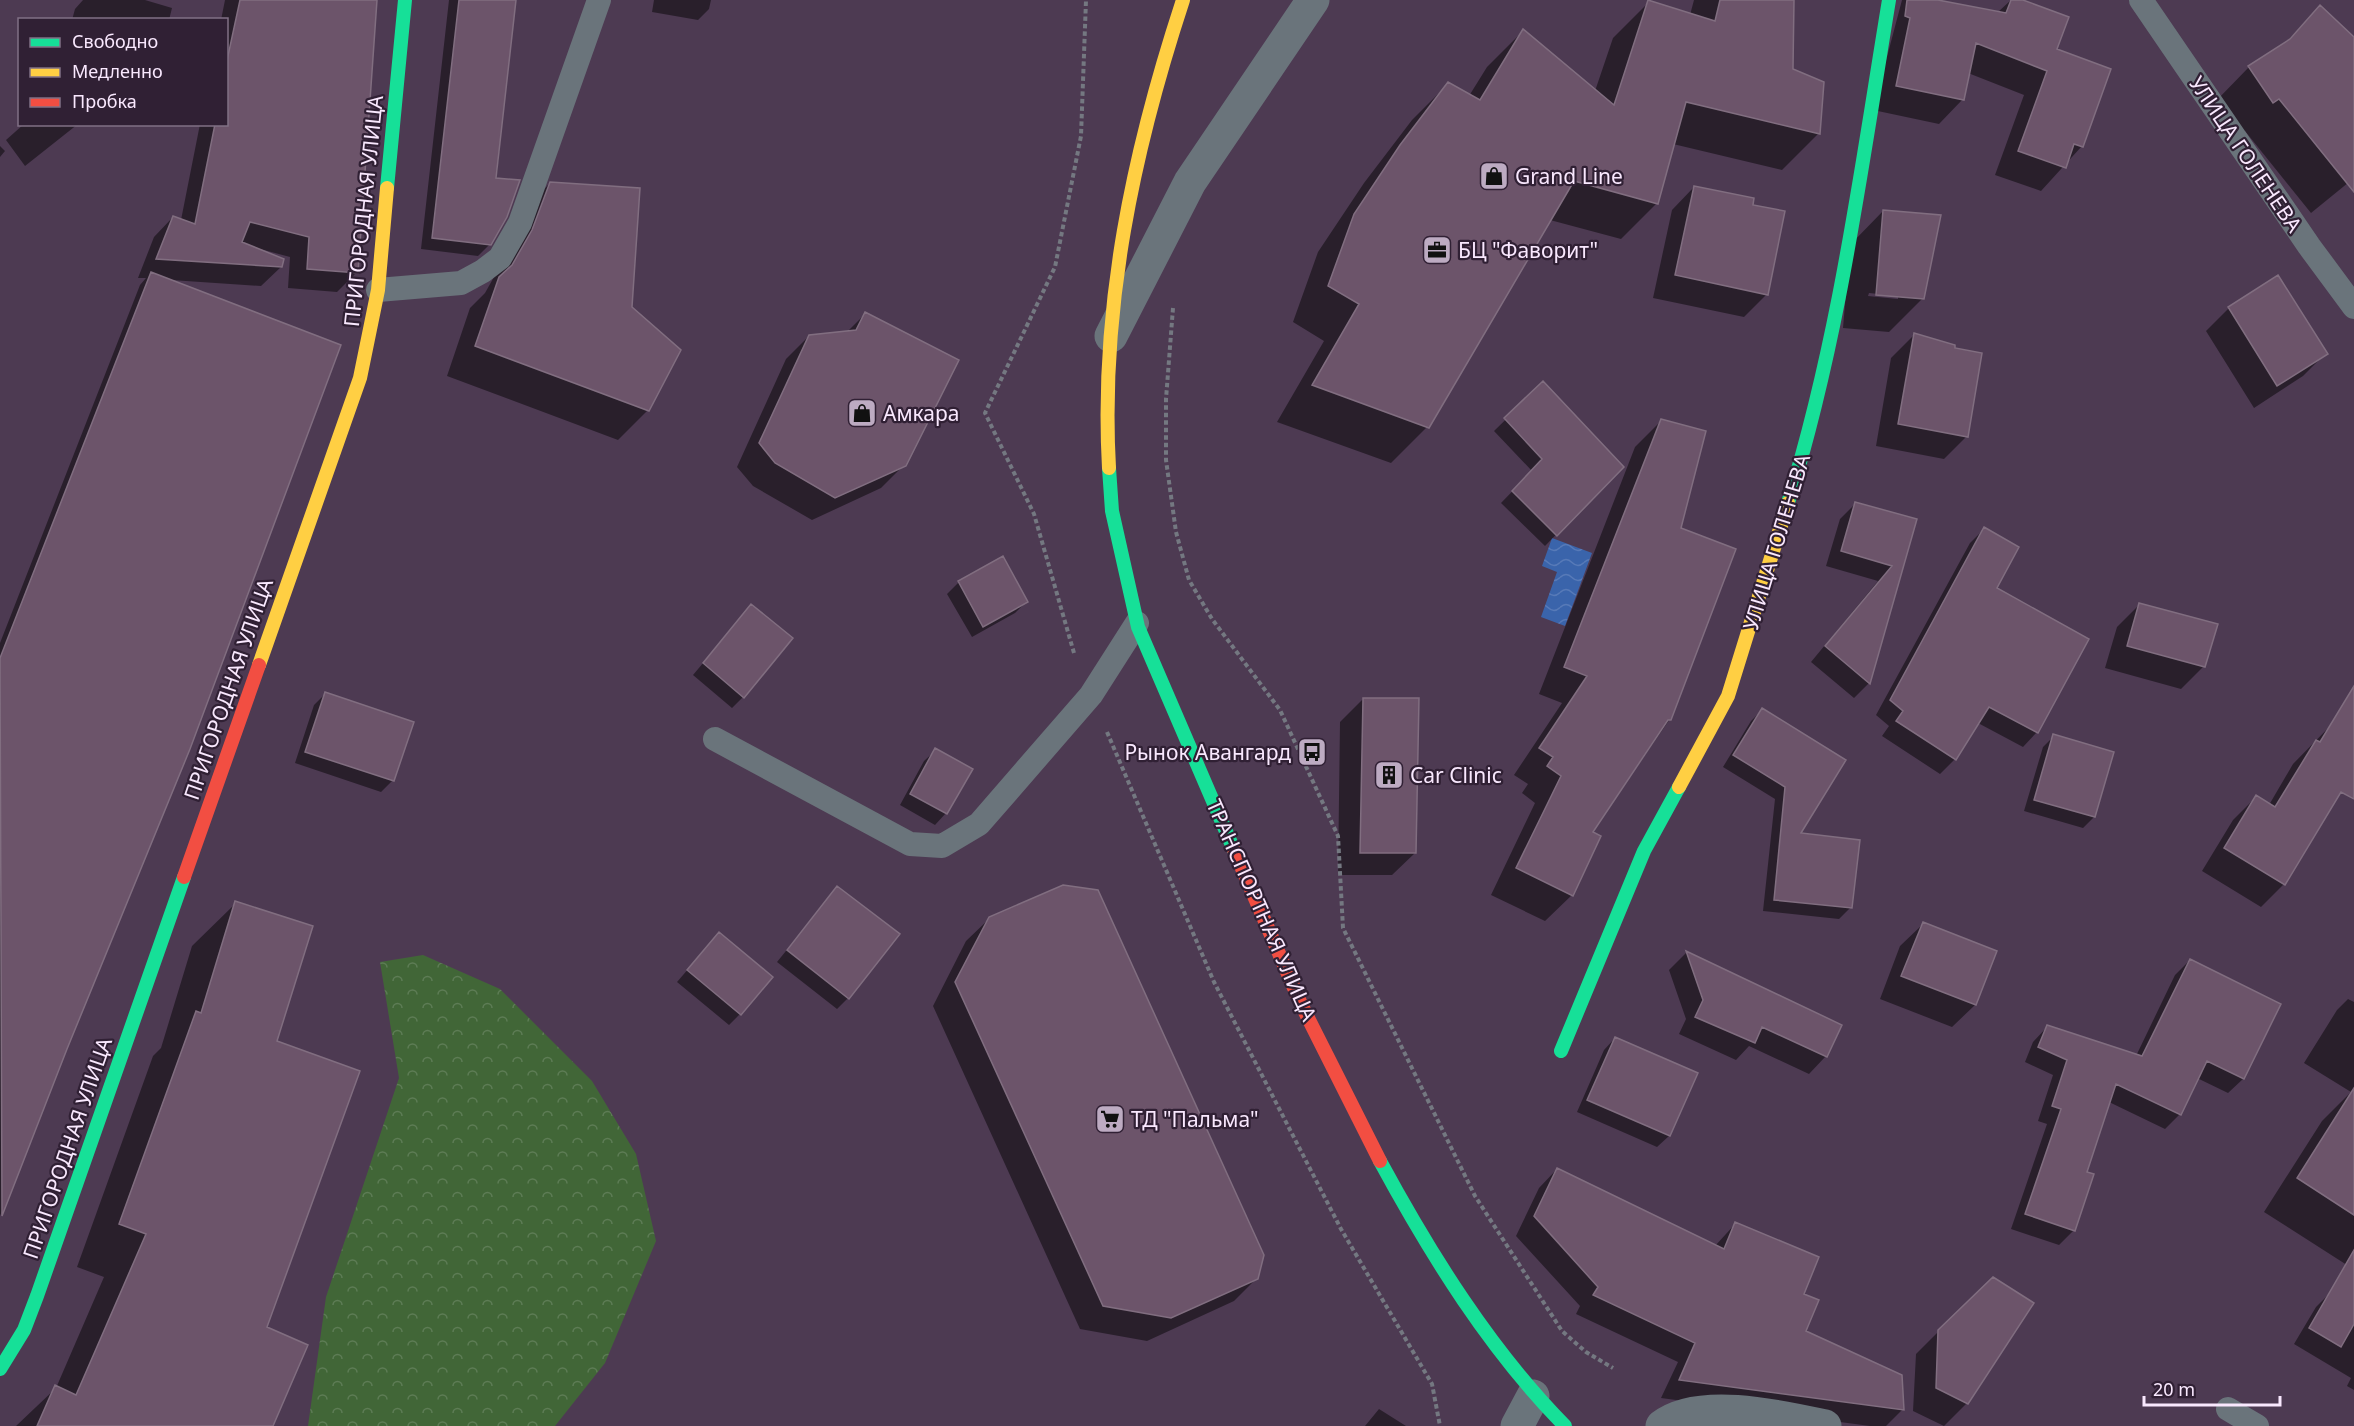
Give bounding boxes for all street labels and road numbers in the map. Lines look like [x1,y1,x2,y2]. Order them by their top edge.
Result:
street label: УЛИЦА ГОЛЕНЕВА [2183,70,2309,238]
street label: ПРИГОРОДНАЯ УЛИЦА [337,93,389,328]
street label: УЛИЦА ГОЛЕНЕВА [1736,450,1816,633]
street label: ПРИГОРОДНАЯ УЛИЦА [177,574,279,803]
street label: ТРАНСПОРТНАЯ УЛИЦА [1200,795,1324,1026]
street label: ПРИГОРОДНАЯ УЛИЦА [16,1033,118,1262]

